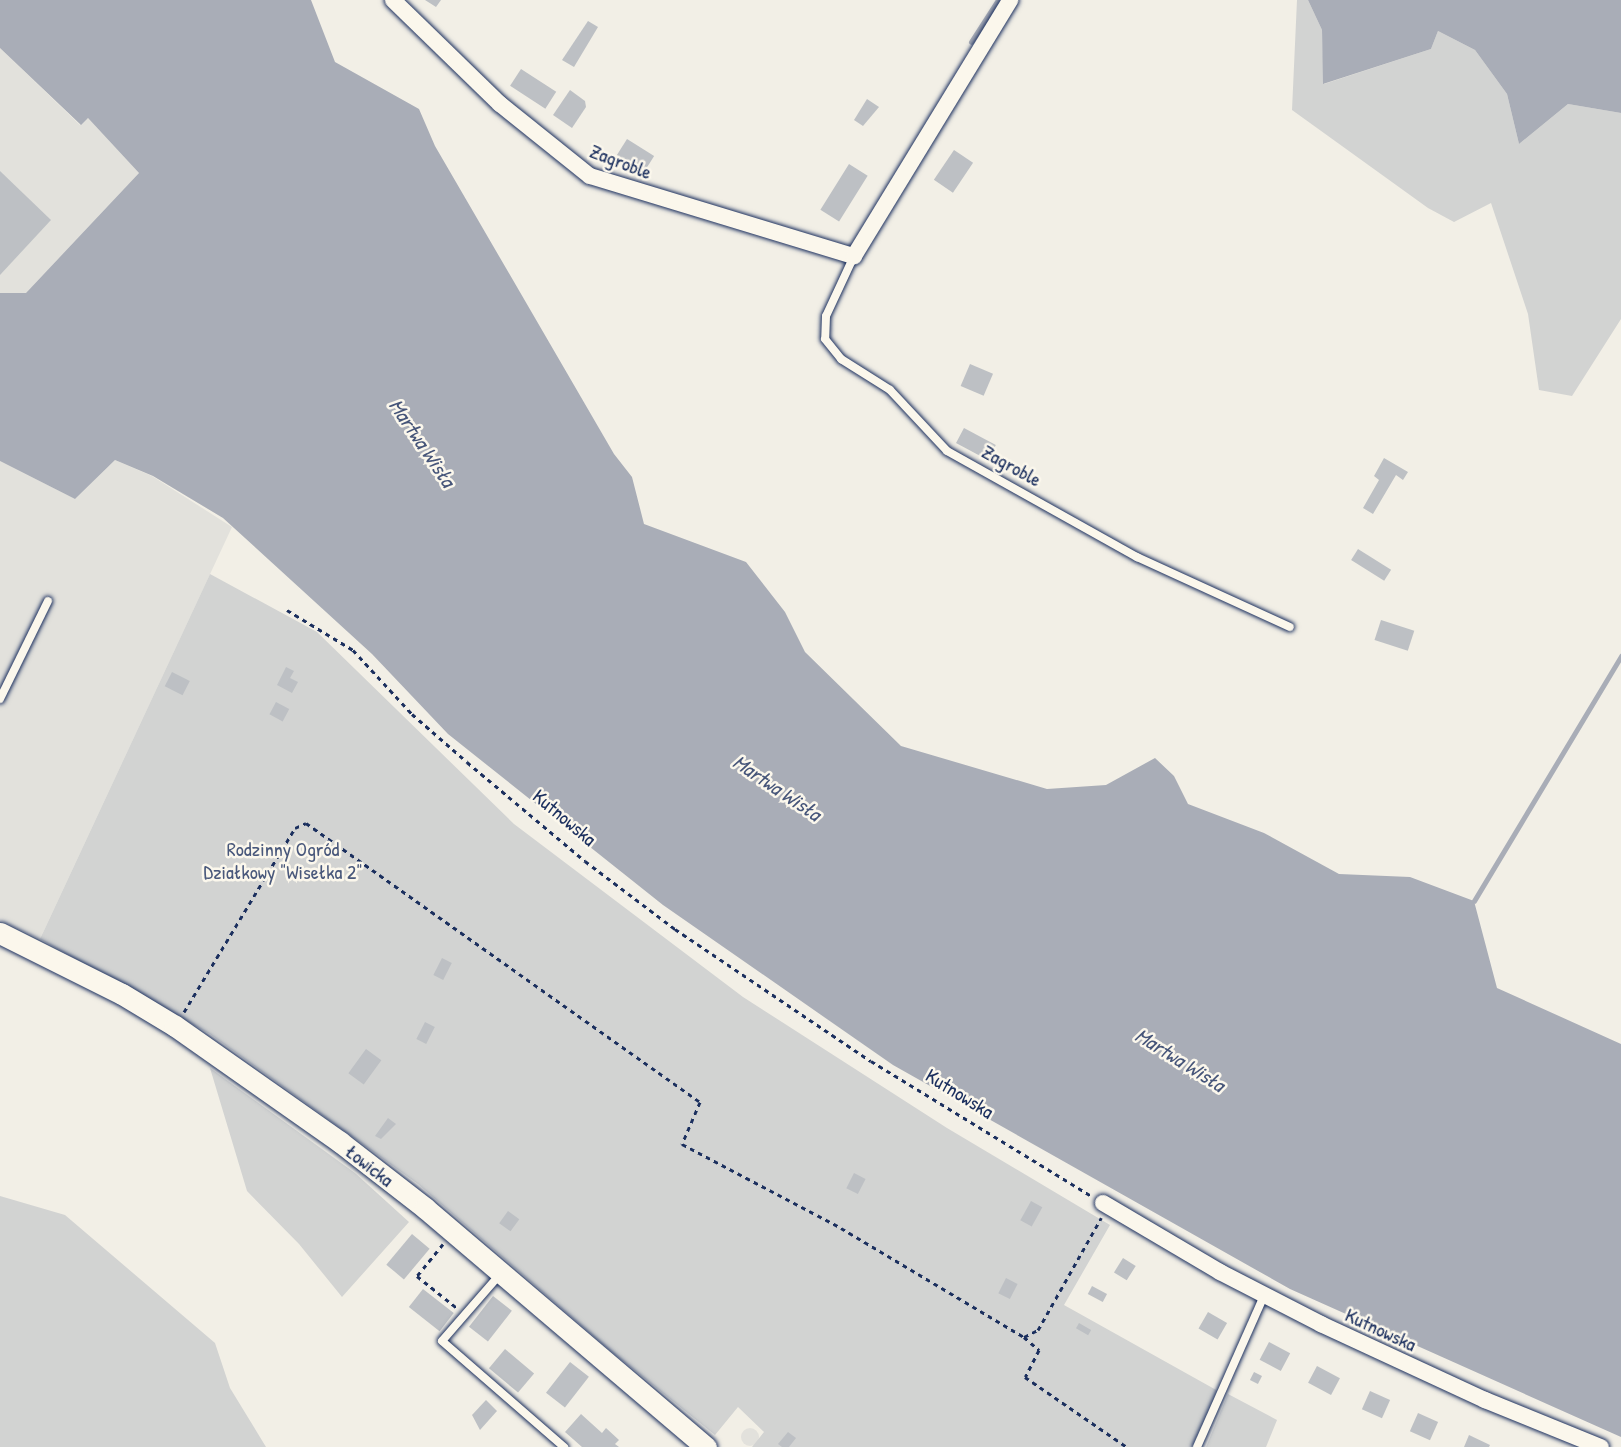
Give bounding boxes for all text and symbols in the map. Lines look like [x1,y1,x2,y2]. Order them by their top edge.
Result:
street label: Zagroble [587,138,655,184]
water label: Martwa Wisła [383,394,461,492]
street label: Zagroble [978,439,1046,491]
water label: Martwa Wisła [728,749,826,827]
street label: Kutnowska [528,784,602,850]
park label: Rodzinny Ogród Działkowy "Wisełka 2" [204,837,362,884]
water label: Martwa Wisła [1131,1023,1229,1097]
street label: Kutnowska [922,1063,998,1123]
street label: Łowicka [341,1139,399,1191]
street label: Kutnowska [1342,1302,1420,1356]

